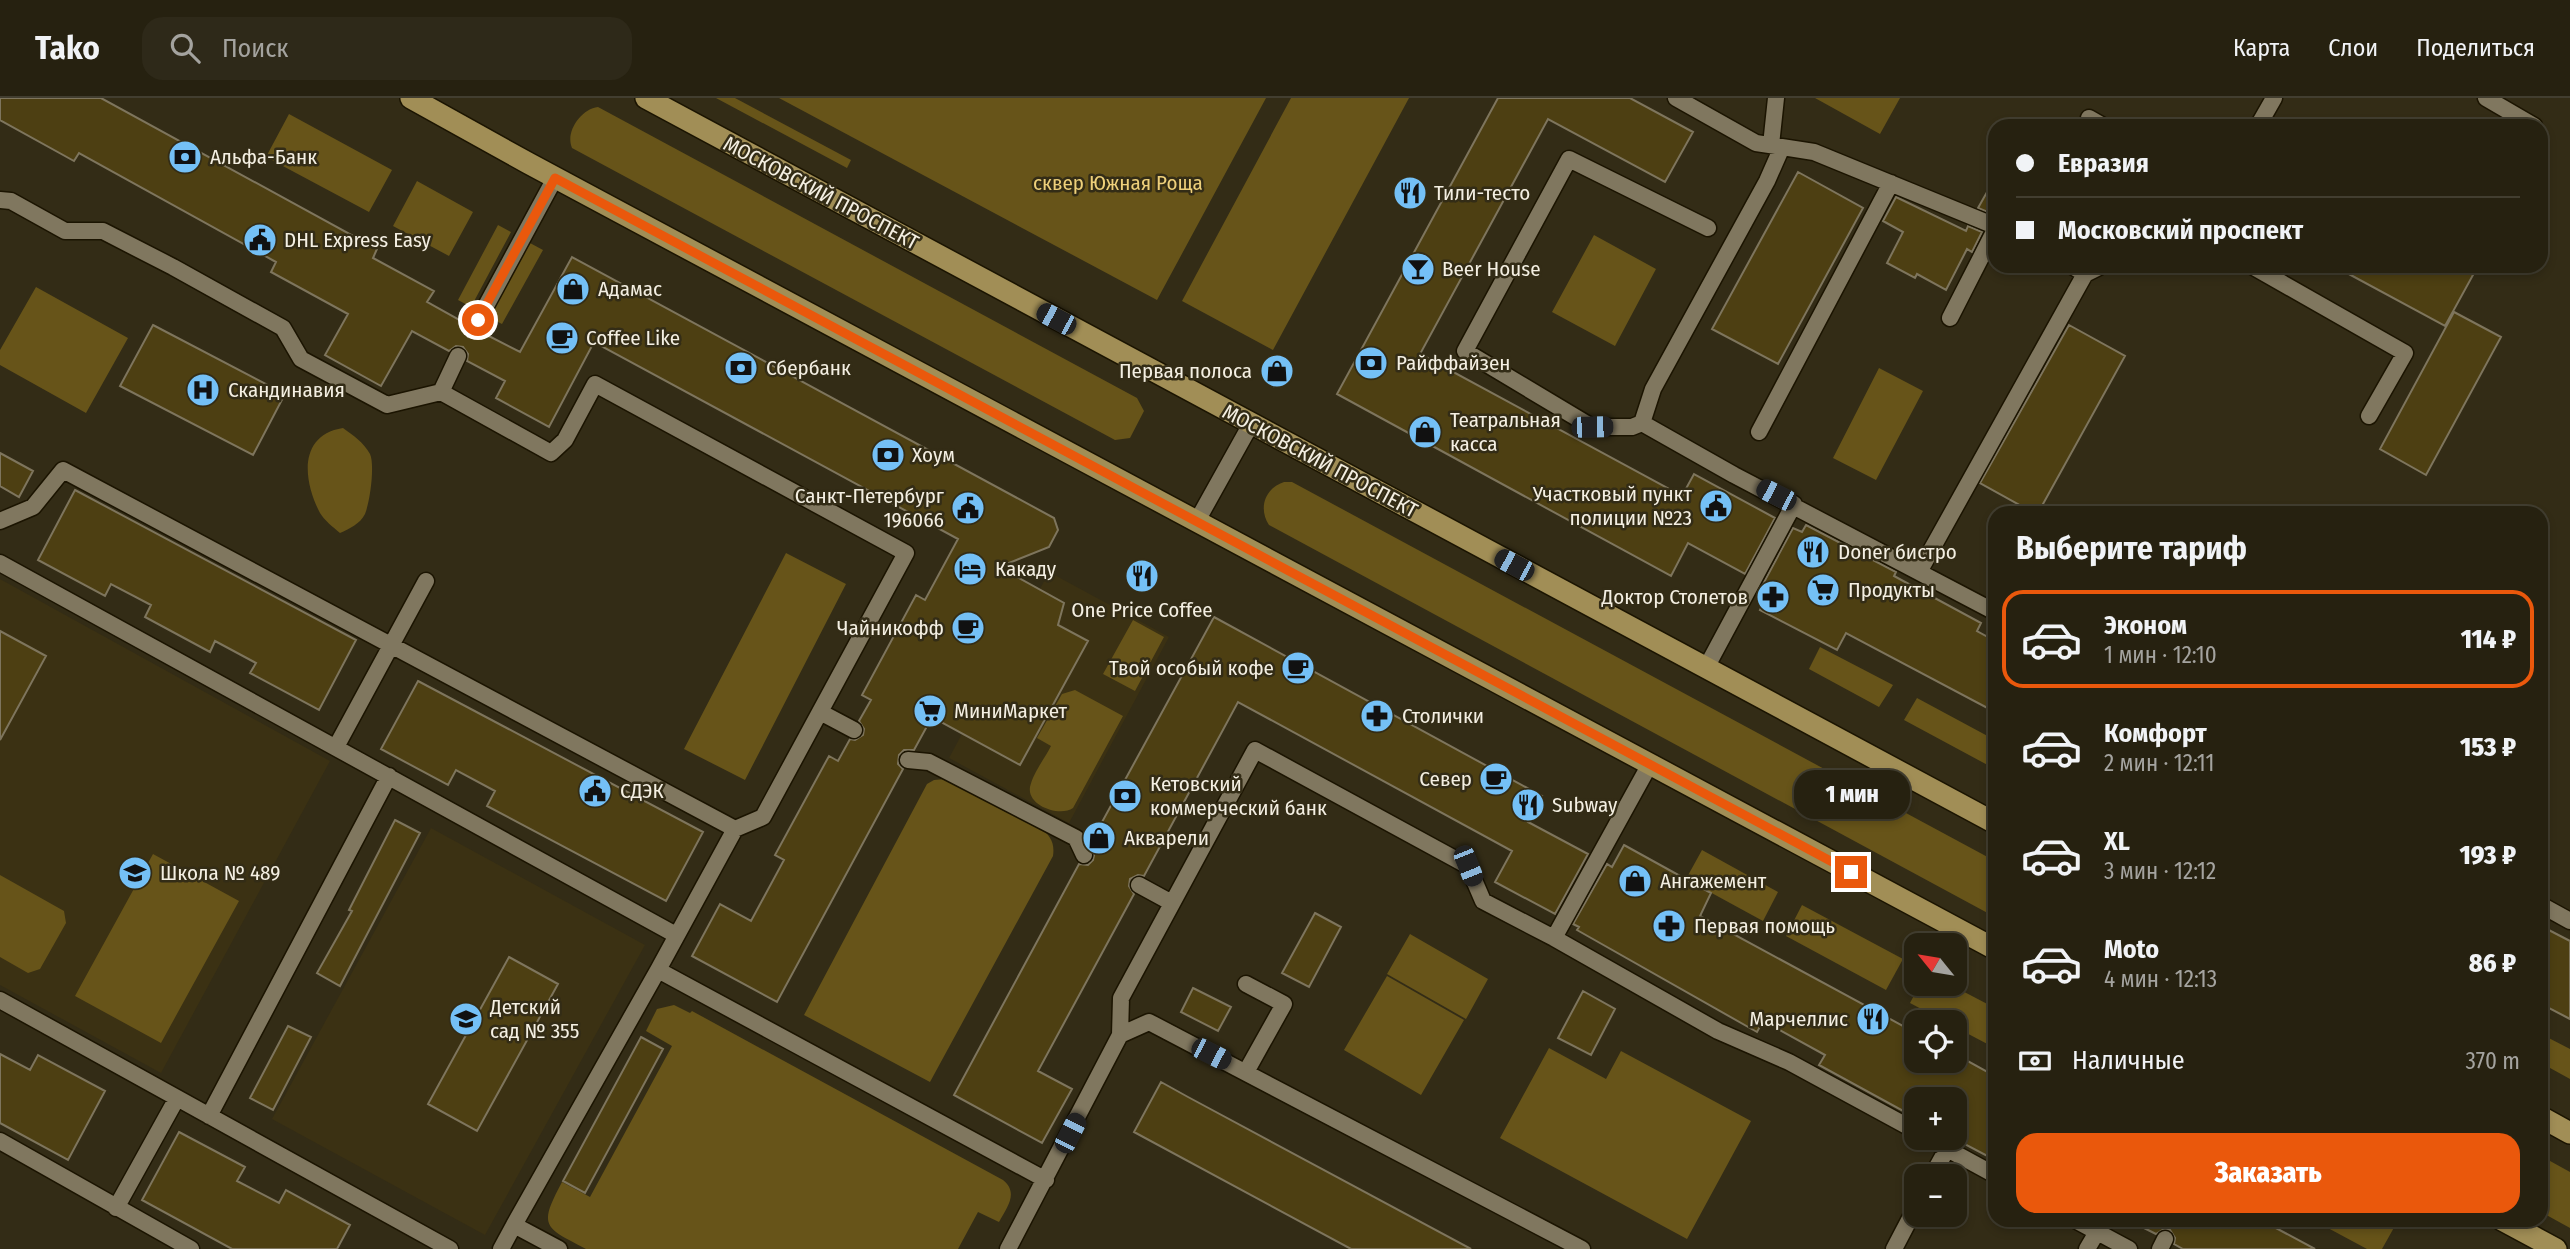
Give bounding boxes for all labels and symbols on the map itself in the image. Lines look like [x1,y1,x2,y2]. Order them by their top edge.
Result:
street label: МОСКОВСКИЙ ПРОСПЕКТ [719,130,923,256]
bank icon: Альфа-Банк [166,138,204,176]
place label: Альфа-Банк [210,144,317,170]
park label: сквер Южная Роща [1033,170,1203,196]
restaurant icon: Тили-тесто [1391,174,1429,212]
place label: Тили-тесто [1434,180,1530,206]
public building icon: DHL Express Easy [241,221,279,259]
place label: DHL Express Easy [284,227,432,253]
bar icon: Beer House [1399,250,1437,288]
place label: Beer House [1442,256,1541,282]
shop icon: Адамас [554,270,592,308]
place label: Адамас [598,276,662,302]
car [1033,300,1080,338]
route start [462,304,494,336]
cafe icon: Coffee Like [543,319,581,357]
place label: Coffee Like [586,325,680,351]
bank icon: Райффайзен [1352,344,1390,382]
bank icon: Сбербанк [722,349,760,387]
place label: Райффайзен [1396,350,1511,376]
shop icon: Первая полоса [1258,352,1296,390]
place label: Сбербанк [766,355,851,381]
place label: Первая полоса [1119,358,1252,384]
hospital icon: Скандинавия [184,371,222,409]
place label: Скандинавия [228,377,345,403]
street label: МОСКОВСКИЙ ПРОСПЕКТ [1218,398,1422,524]
place label: Театральная касса [1450,407,1561,457]
shop icon: Театральная касса [1406,413,1444,451]
car [1571,416,1614,438]
bank icon: Хоум [869,436,907,474]
place label: Хоум [912,442,955,468]
car [1753,476,1800,514]
place label: Участковый пункт полиции №23 [1532,481,1692,531]
place label: Санкт-Петербург 196066 [795,483,945,533]
public building icon: Участковый пункт полиции №23 [1697,487,1735,525]
public building icon: Санкт-Петербург 196066 [949,489,987,527]
restaurant icon: Doner бистро [1794,533,1832,571]
place label: Doner бистро [1838,539,1957,565]
car [1491,546,1538,584]
hotel icon: Какаду [951,550,989,588]
place label: Какаду [995,556,1057,582]
restaurant icon: One Price Coffee [1123,557,1161,595]
supermarket icon: Продукты [1804,571,1842,609]
place label: Продукты [1848,577,1935,603]
pharmacy icon: Доктор Столетов [1754,578,1792,616]
place label: Доктор Столетов [1601,584,1748,610]
place label: One Price Coffee [1071,597,1213,623]
cafe icon: Чайникофф [949,609,987,647]
place label: Чайникофф [837,615,944,641]
cafe icon: Твой особый кофе [1279,649,1317,687]
place label: Твой особый кофе [1109,655,1274,681]
supermarket icon: МиниМаркет [911,692,949,730]
pharmacy icon: Столички [1358,697,1396,735]
place label: МиниМаркет [954,698,1068,724]
place label: Столички [1402,703,1484,729]
cafe icon: Север [1477,760,1515,798]
place label: Север [1419,766,1472,792]
callout: 1 мин [1793,770,1909,820]
place label: Кетовский коммерческий банк [1150,771,1327,821]
public building icon: СДЭК [576,772,614,810]
bank icon: Кетовский коммерческий банк [1106,777,1144,815]
place label: СДЭК [620,778,664,804]
restaurant icon: Subway [1509,786,1547,824]
place label: Subway [1552,792,1618,818]
shop icon: Акварели [1080,819,1118,857]
place label: Акварели [1124,825,1209,851]
car [1451,843,1486,889]
school or university icon: Школа № 489 [116,854,154,892]
route end [1835,856,1867,888]
place label: Школа № 489 [160,860,280,886]
shop icon: Ангажемент [1616,862,1654,900]
place label: Ангажемент [1660,868,1767,894]
pharmacy icon: Первая помощь [1650,907,1688,945]
place label: Первая помощь [1694,913,1835,939]
north arrow [1904,933,1967,996]
place label: Детский сад № 355 [489,994,579,1044]
school or university icon: Детский сад № 355 [447,1000,485,1038]
restaurant icon: Марчеллис [1854,1000,1892,1038]
place label: Марчеллис [1749,1006,1848,1032]
car [1188,1035,1235,1073]
car [1052,1110,1089,1156]

